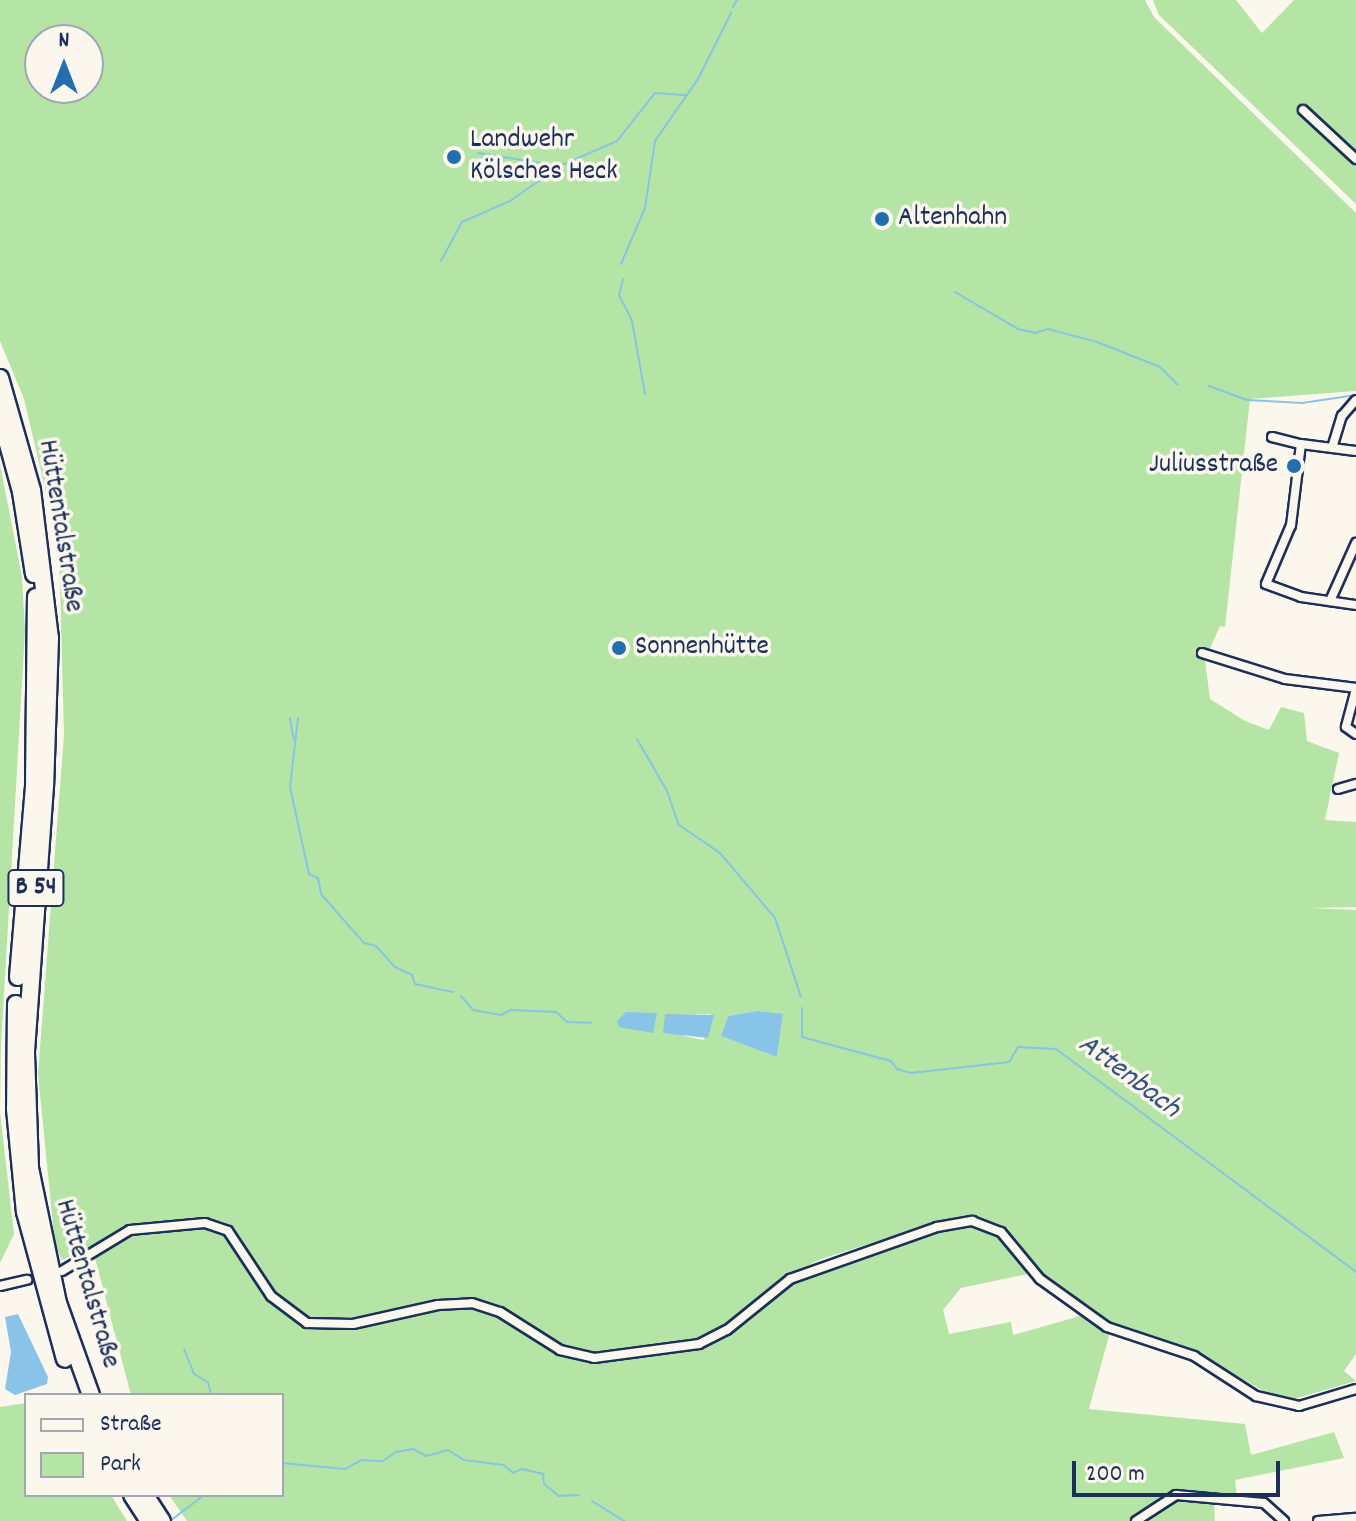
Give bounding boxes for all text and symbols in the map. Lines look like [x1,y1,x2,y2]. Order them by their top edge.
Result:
north arrow [24,24,104,104]
text: N [59,26,69,57]
place label: Landwehr Kölsches Heck [470,124,618,190]
marker: Landwehr Kölsches Heck [445,148,463,166]
place label: Altenhahn [898,202,1007,236]
marker: Altenhahn [873,210,891,228]
street label: Hüttentalstraße [29,438,89,614]
place label: Juliusstraße [1149,449,1278,483]
marker: Juliusstraße [1285,457,1303,475]
place label: Sonnenhütte [635,631,769,665]
marker: Sonnenhütte [610,639,628,657]
road number: B 54 [6,866,66,910]
water label: Attenbach [1070,1028,1186,1128]
street label: Hüttentalstraße [46,1196,126,1372]
legend [24,1393,284,1497]
text: Straße [100,1408,162,1442]
scale bar [1076,1445,1284,1495]
text: Park [100,1448,141,1482]
text: 200 m [1086,1458,1145,1492]

